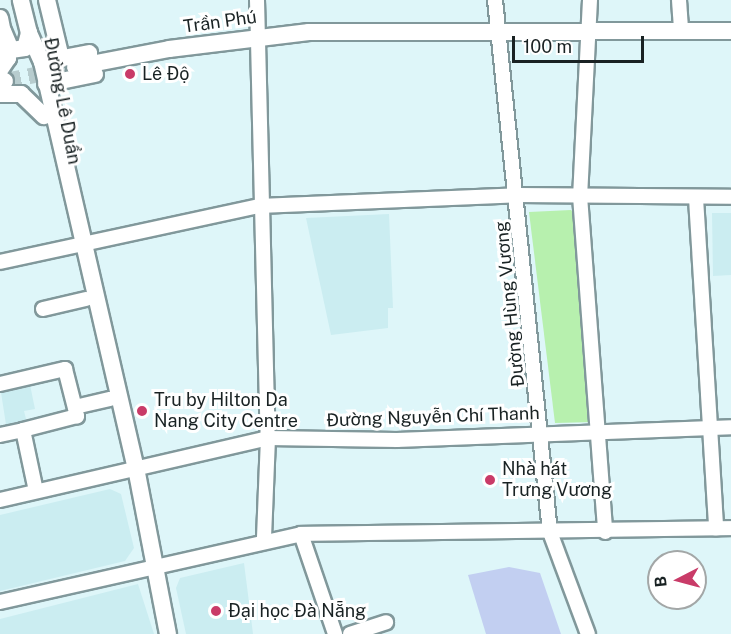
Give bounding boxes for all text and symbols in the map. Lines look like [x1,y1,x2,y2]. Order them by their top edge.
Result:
street label: Trần Phú [182,6,258,38]
scale bar [515,24,647,62]
street label: Đường Lê Duẩn [39,36,85,166]
text: 100 m [523,36,572,57]
place label: Lê Độ [142,63,190,85]
marker: Lê Độ [123,67,137,81]
street label: Đường Hùng Vương [491,220,529,388]
place label: Tru by Hilton Da Nang City Centre [154,390,298,432]
street label: Đường Nguyễn Chí Thanh [326,402,540,432]
marker: Tru by Hilton Da Nang City Centre [135,404,149,418]
place label: Nhà hát Trưng Vương [502,459,613,502]
marker: Nhà hát Trưng Vương [483,473,497,487]
north arrow [647,550,707,610]
text: B [651,575,671,588]
place label: Đại học Đà Nẵng [228,600,366,622]
marker: Đại học Đà Nẵng [209,604,223,618]

